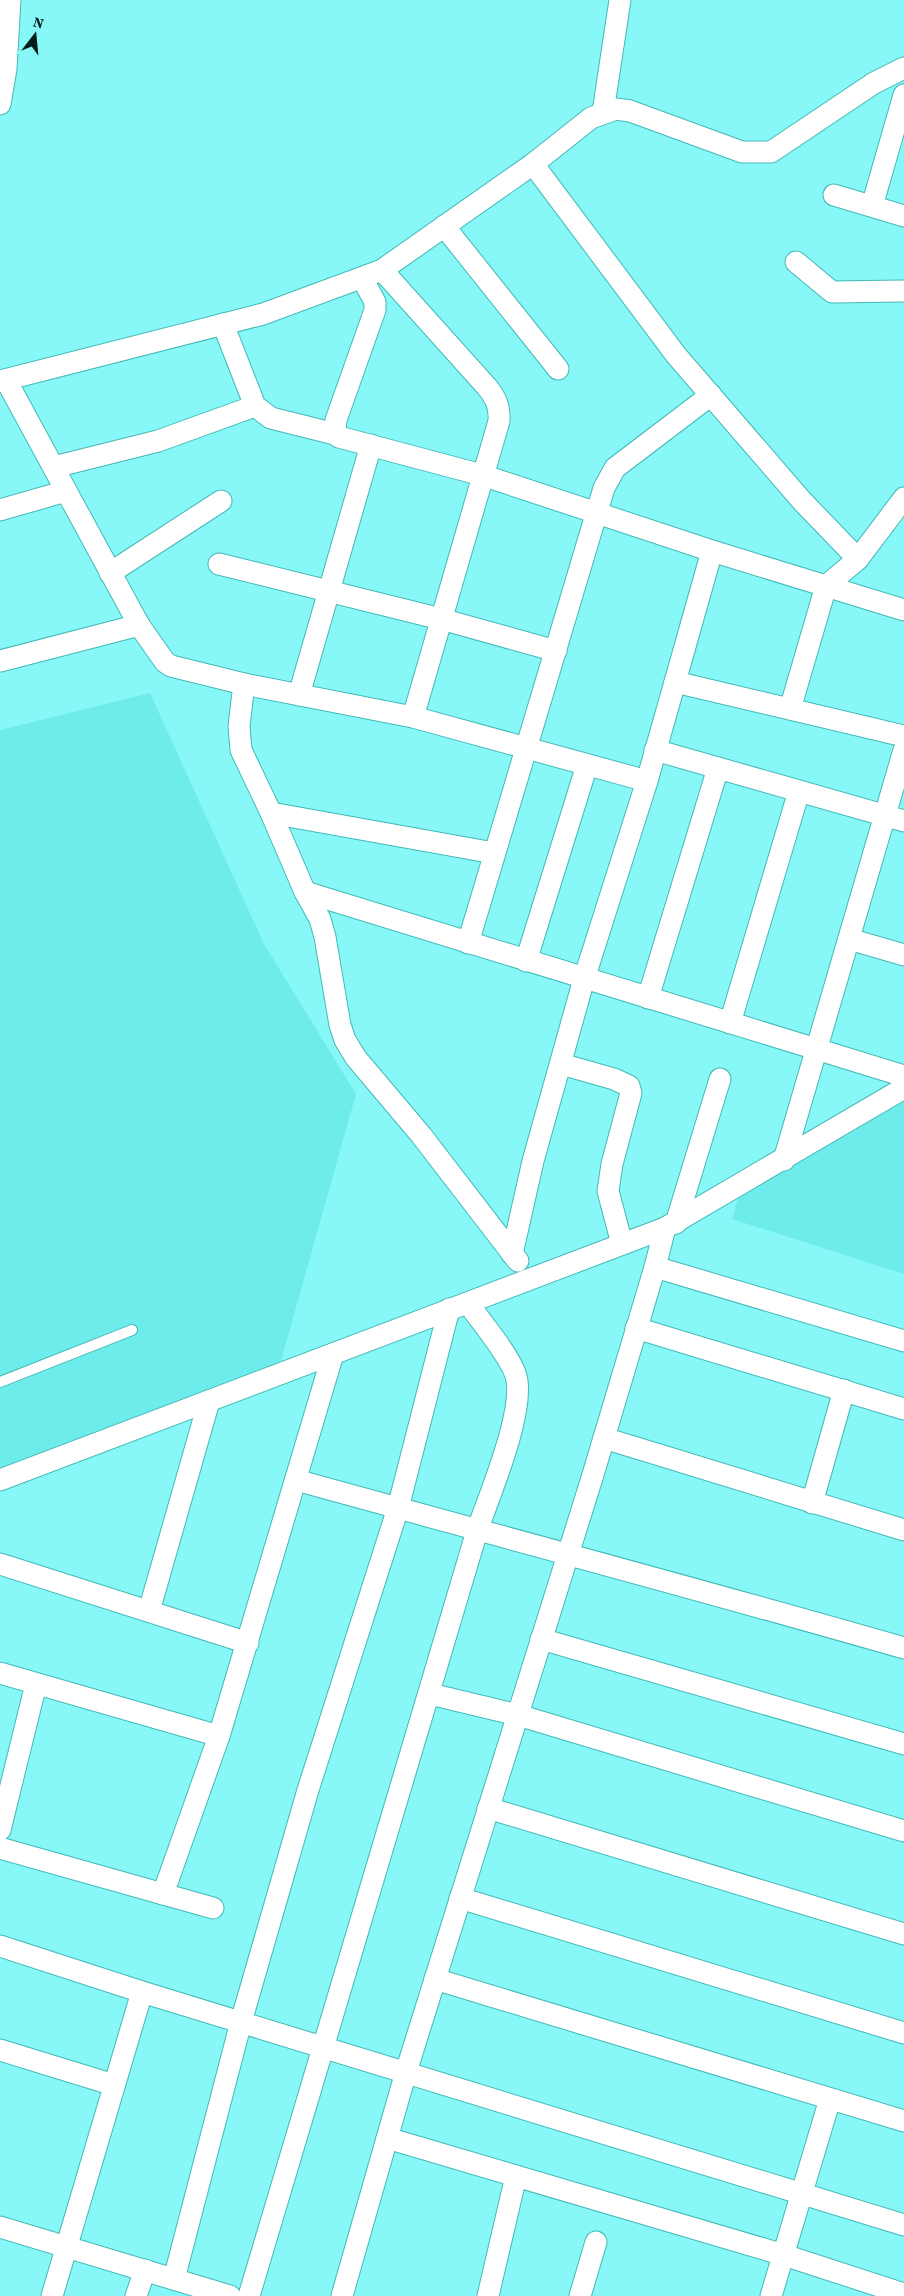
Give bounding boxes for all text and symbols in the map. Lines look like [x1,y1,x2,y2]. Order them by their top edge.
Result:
north arrow [10,10,60,60]
text: N [31,11,46,34]

